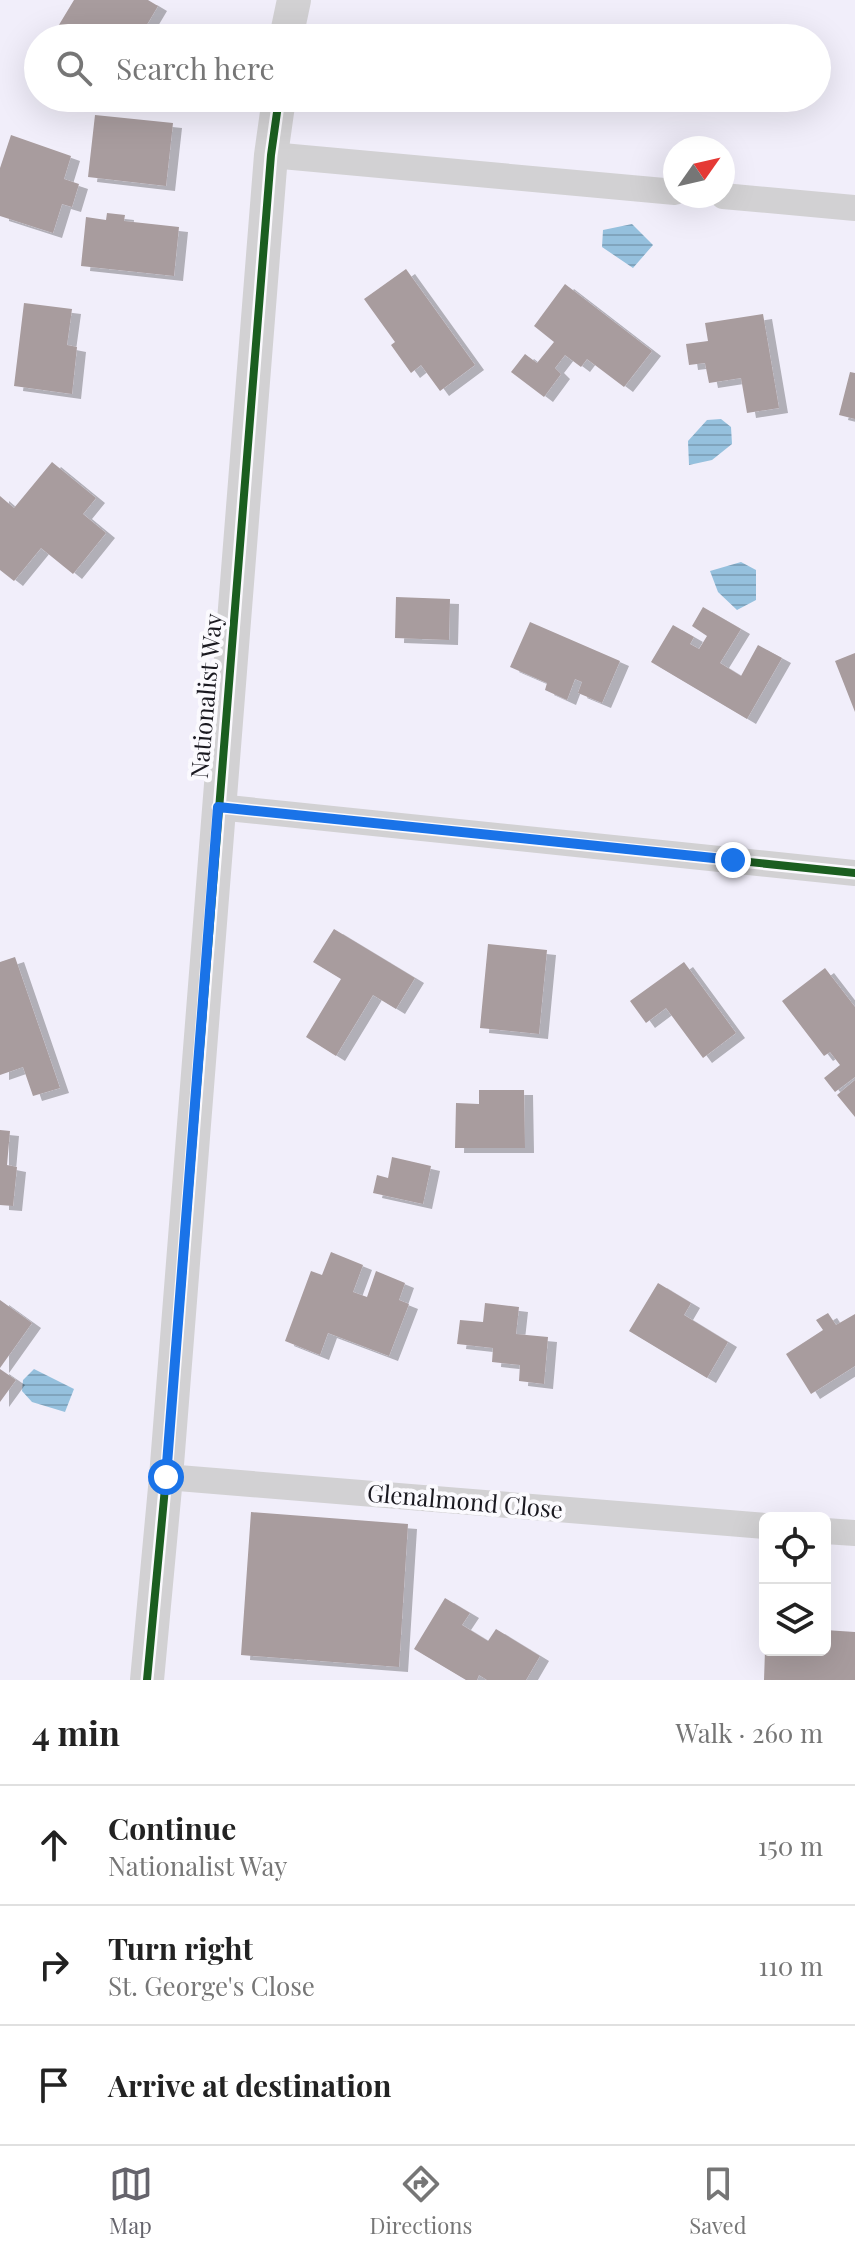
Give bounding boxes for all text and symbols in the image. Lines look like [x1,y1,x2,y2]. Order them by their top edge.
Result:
search box [24,24,831,112]
icon: search [52,46,96,90]
text: Search here [116,48,275,88]
north arrow [663,136,735,208]
street label: Nationalist Way [182,612,228,780]
route end [715,842,751,878]
route start [148,1459,184,1495]
street label: Glenalmond Close [366,1476,564,1525]
map controls [759,1512,831,1656]
button: locate [759,1512,831,1584]
button: layers [759,1584,831,1656]
text: 4 min [32,1709,120,1755]
text: Walk · 260 m [676,1715,823,1750]
text: Continue [108,1808,236,1848]
icon: ahead [32,1823,76,1867]
text: 150 m [758,1828,823,1863]
text: Nationalist Way [108,1848,287,1883]
text: Turn right [108,1928,253,1968]
icon: right [32,1943,76,1987]
text: 110 m [759,1948,823,1983]
text: St. George's Close [108,1968,315,2003]
icon: arrive [32,2063,76,2107]
text: Arrive at destination [108,2065,391,2105]
tab: Map [109,2162,153,2240]
tab: Directions [370,2162,472,2240]
tab: Saved [689,2162,747,2240]

